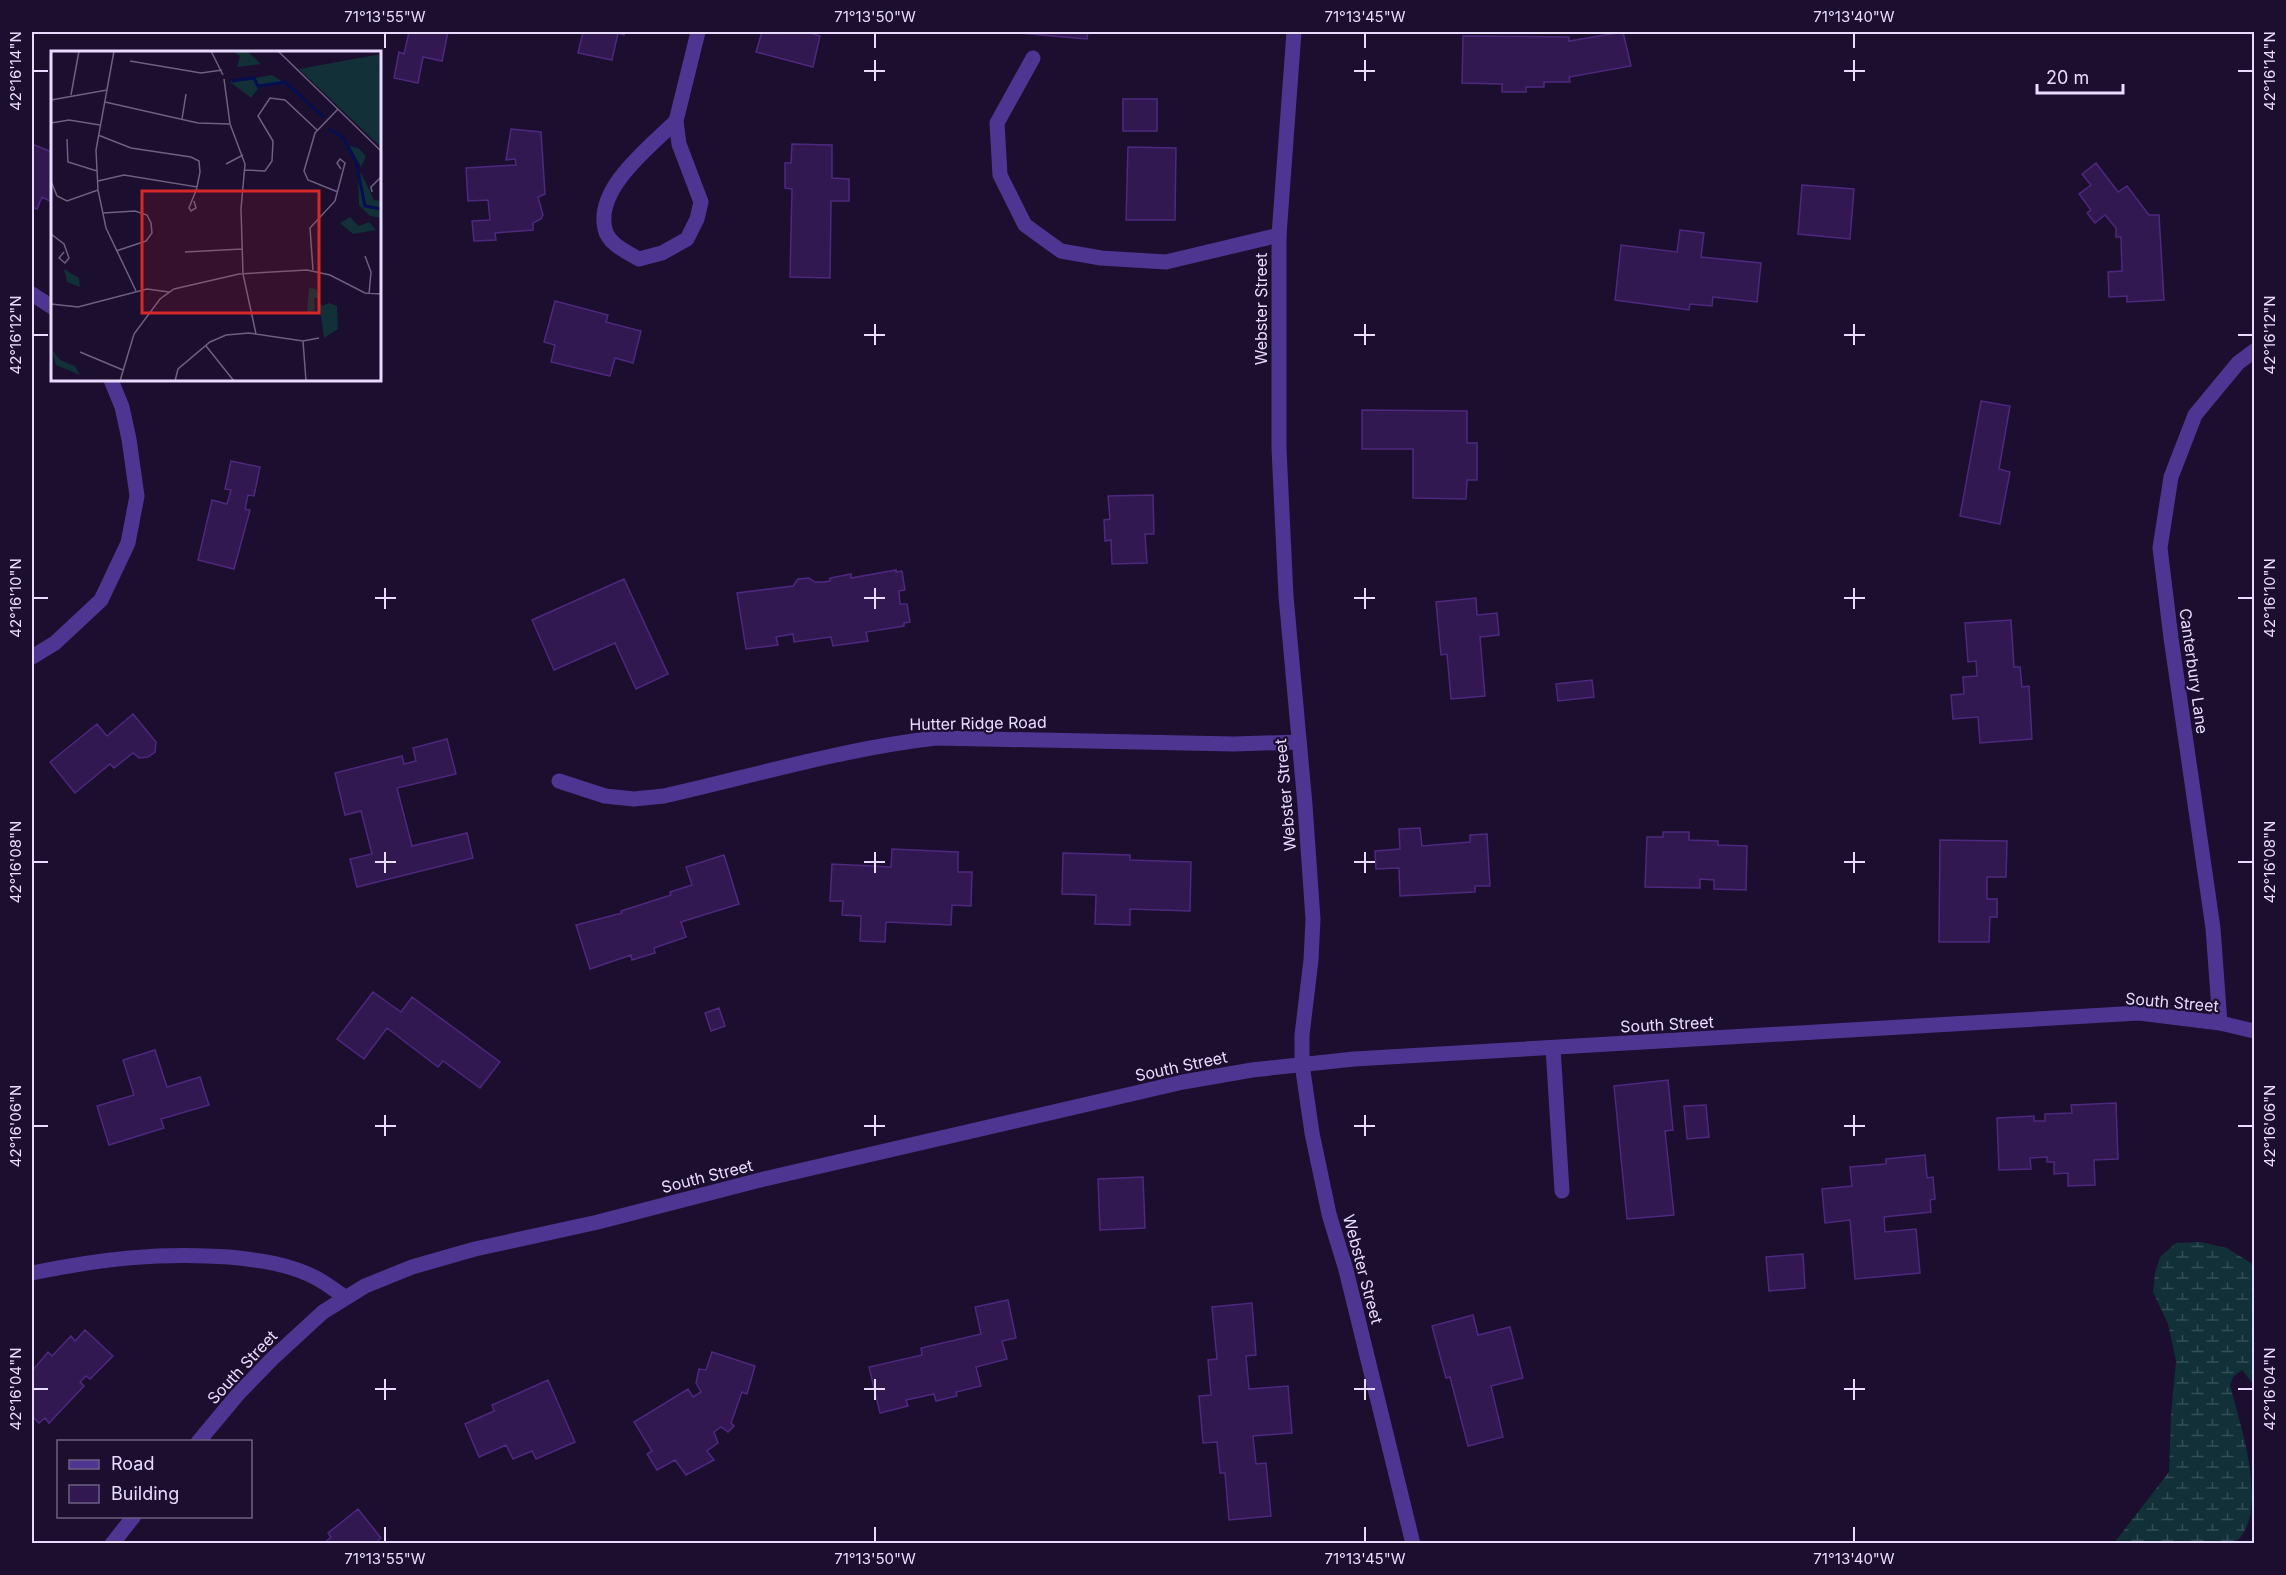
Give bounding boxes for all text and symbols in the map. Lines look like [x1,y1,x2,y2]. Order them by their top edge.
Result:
text: 71°13'55"W [344,7,426,26]
text: 71°13'50"W [834,7,916,26]
text: 71°13'45"W [1325,7,1406,26]
text: 71°13'40"W [1813,7,1895,26]
text: 42°16'14"N [6,31,25,111]
text: 42°16'14"N [2260,31,2279,111]
inset map [51,51,381,381]
scale bar [2037,57,2122,95]
text: 20 m [2046,67,2089,88]
street label: Webster Street [1251,253,1271,365]
text: 42°16'12"N [6,295,25,375]
text: 42°16'12"N [2260,295,2279,375]
text: 42°16'10"N [6,558,25,638]
text: 42°16'10"N [2260,558,2279,638]
street label: Canterbury Lane [2175,607,2213,735]
street label: Hutter Ridge Road [909,712,1047,734]
street label: Webster Street [1270,738,1300,852]
text: 42°16'08"N [6,821,25,903]
text: 42°16'08"N [2260,821,2279,903]
street label: South Street [2124,988,2220,1016]
street label: South Street [1620,1012,1714,1036]
street label: South Street [1133,1046,1229,1086]
text: 42°16'06"N [6,1085,25,1167]
text: 42°16'06"N [2260,1085,2279,1167]
street label: South Street [659,1155,755,1197]
street label: Webster Street [1339,1212,1387,1326]
street label: South Street [203,1326,281,1408]
text: 42°16'04"N [6,1347,25,1431]
text: 42°16'04"N [2260,1347,2279,1431]
legend [57,1440,252,1518]
text: Road [111,1453,154,1474]
text: Building [111,1483,179,1504]
text: 71°13'55"W [344,1549,426,1568]
text: 71°13'50"W [834,1549,916,1568]
text: 71°13'45"W [1325,1549,1406,1568]
text: 71°13'40"W [1813,1549,1895,1568]

